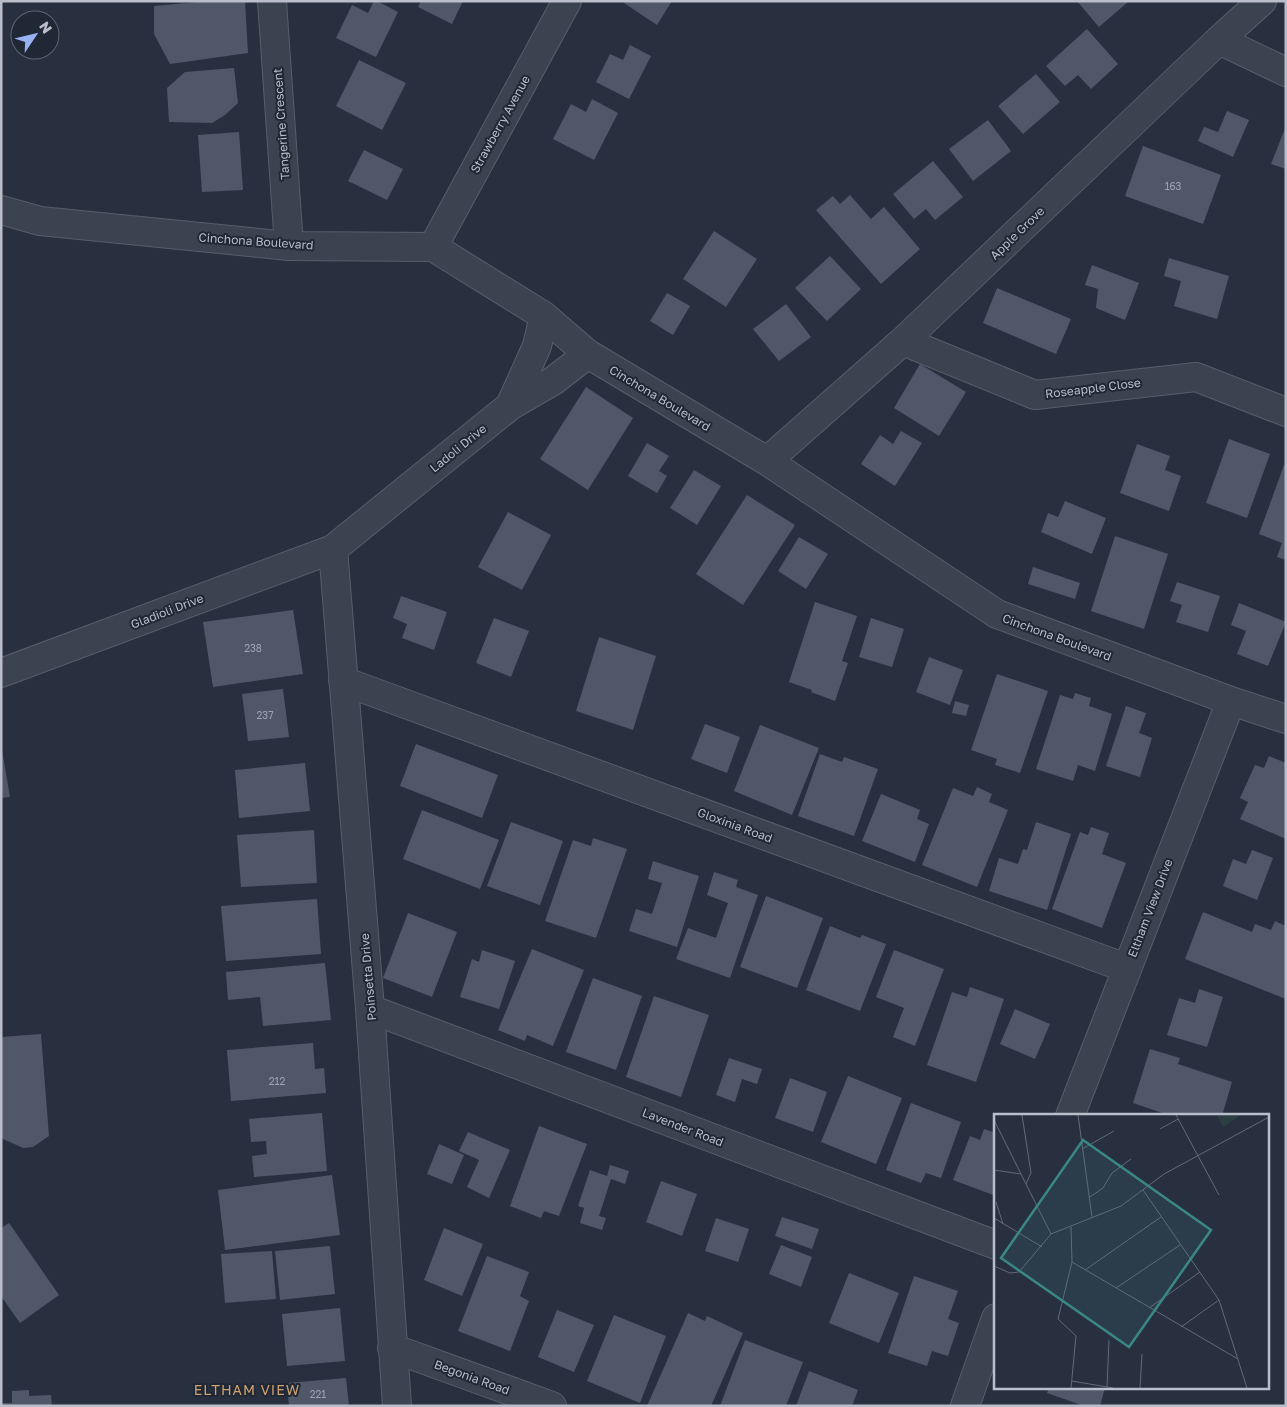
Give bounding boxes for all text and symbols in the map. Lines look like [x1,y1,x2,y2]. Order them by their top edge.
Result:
north arrow [10,10,60,60]
text: N [36,18,56,36]
street label: Tangerine Crescent [270,68,292,180]
street label: Strawberry Avenue [467,73,533,175]
house number: 163 [1165,180,1182,192]
street label: Apple Grove [987,203,1047,263]
street label: Cinchona Boulevard [198,230,314,252]
street label: Cinchona Boulevard [607,362,713,434]
street label: Roseapple Close [1044,375,1142,401]
street label: Ladoli Drive [427,421,489,475]
street label: Gladioli Drive [129,590,206,632]
street label: Cinchona Boulevard [1000,610,1114,664]
house number: 238 [244,642,262,654]
house number: 237 [257,709,273,721]
street label: Gloxinia Road [695,804,775,846]
street label: Eltham View Drive [1124,857,1176,959]
street label: Poinsetta Drive [357,933,379,1021]
house number: 212 [269,1075,285,1087]
street label: Lavender Road [640,1105,726,1149]
inset map [994,1114,1270,1390]
street label: Begonia Road [432,1356,512,1398]
district label: ELTHAM VIEW [194,1381,300,1398]
house number: 221 [310,1388,326,1400]

